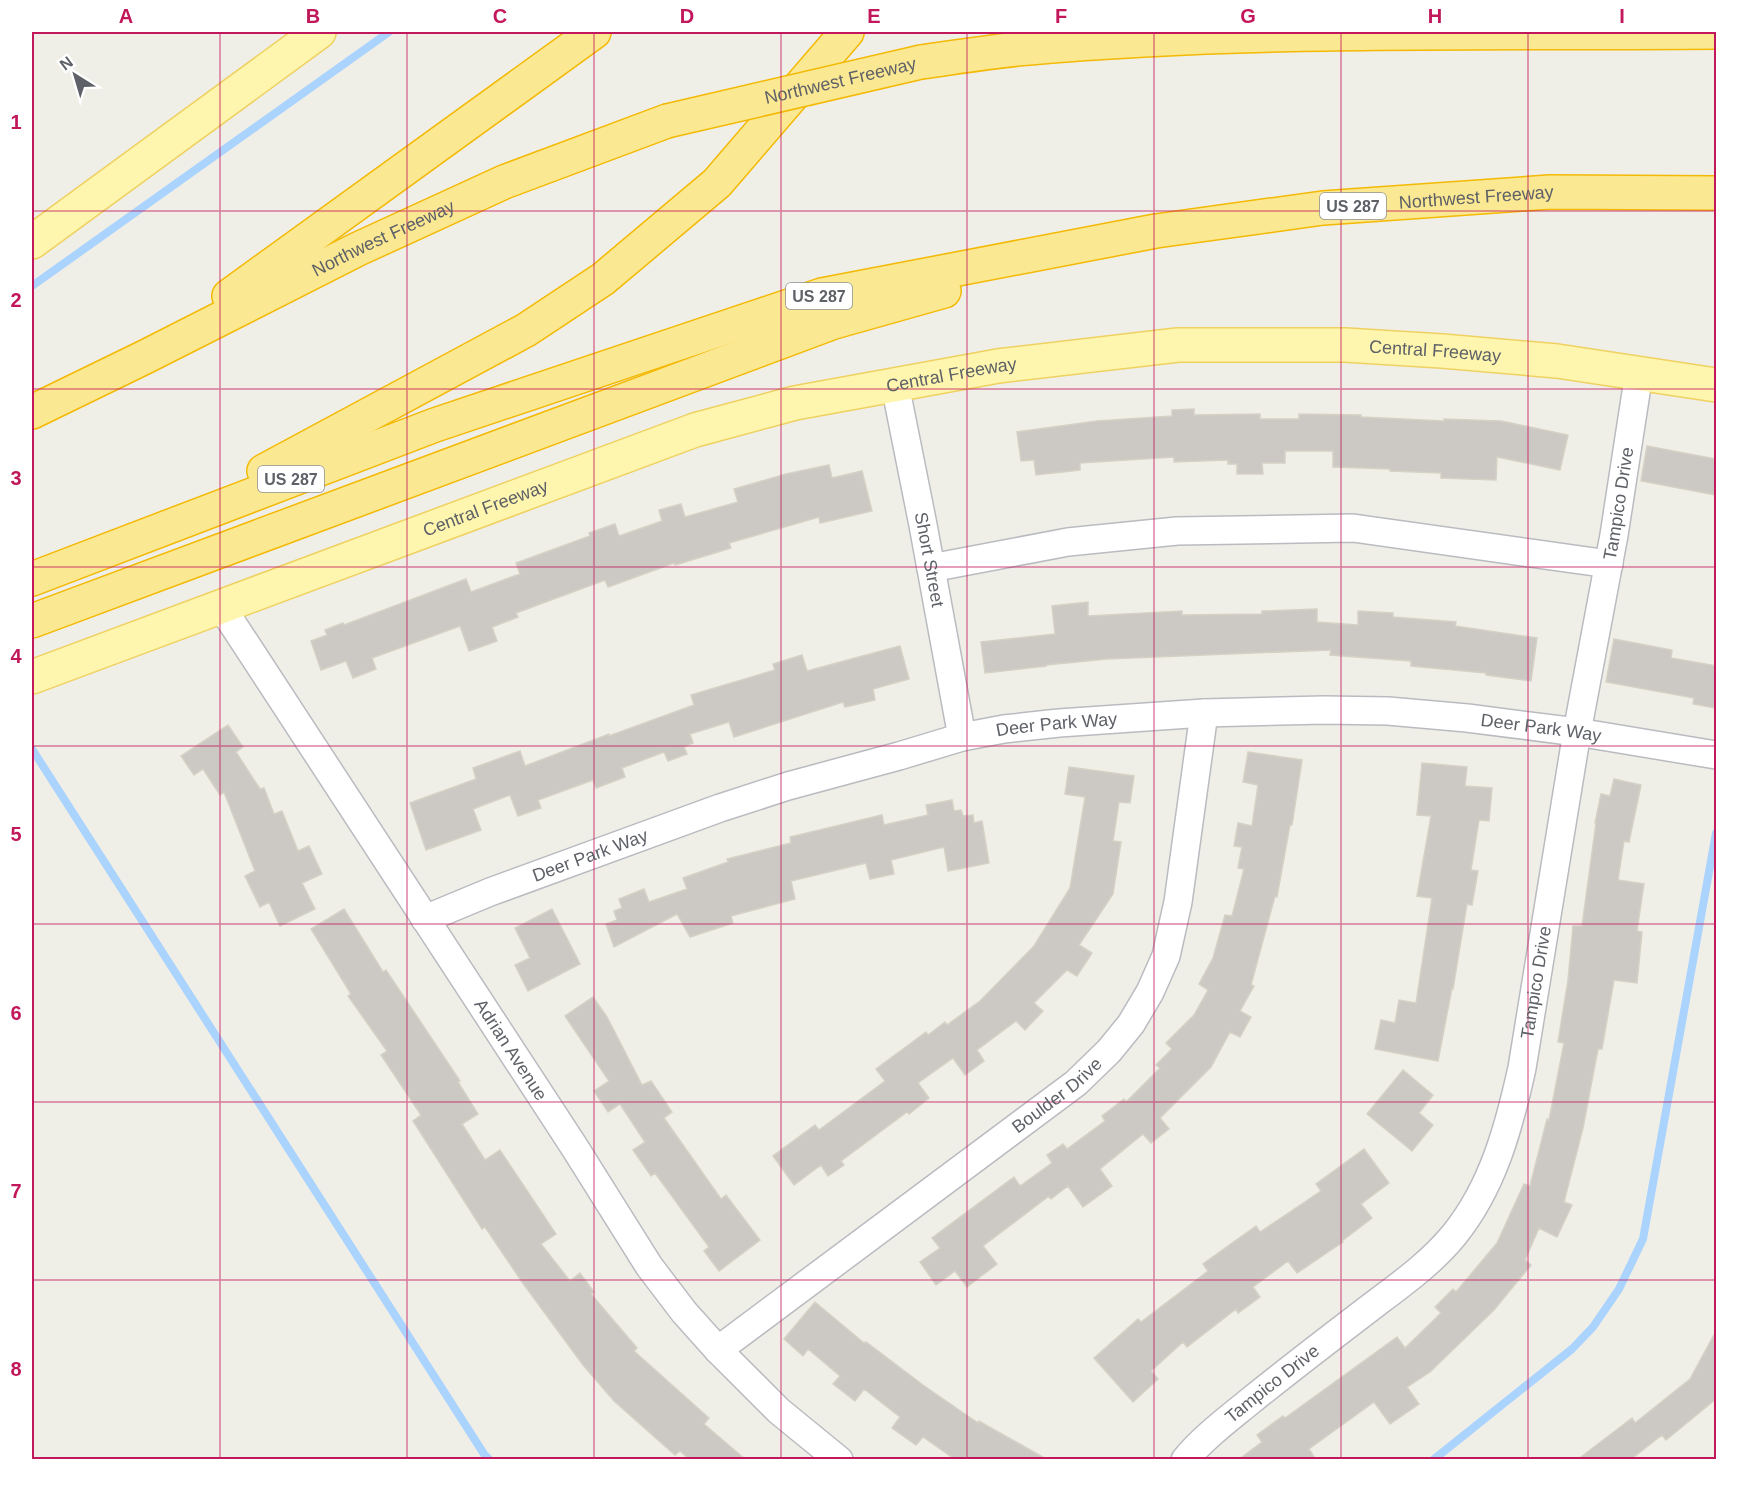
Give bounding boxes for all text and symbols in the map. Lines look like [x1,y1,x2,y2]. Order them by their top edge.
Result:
text: A [119,5,133,27]
text: B [306,5,320,27]
text: C [493,5,507,27]
text: D [680,5,694,27]
text: E [867,5,881,27]
text: F [1055,5,1067,27]
text: G [1240,5,1256,27]
text: H [1428,5,1442,27]
text: I [1619,5,1625,27]
north arrow [45,45,105,105]
text: N [57,53,76,74]
street label: Northwest Freeway [763,53,918,108]
text: 1 [10,111,22,133]
street label: Northwest Freeway [1398,182,1554,213]
road number: US 287 [1320,193,1386,219]
street label: Northwest Freeway [309,196,458,281]
road number: US 287 [786,283,852,309]
text: 2 [10,289,22,311]
street label: Central Freeway [1369,337,1502,366]
street label: Central Freeway [885,354,1018,396]
street label: Tampico Drive [1600,446,1637,562]
road number: US 287 [258,466,324,492]
text: 3 [10,467,22,489]
street label: Central Freeway [420,476,551,540]
street label: Short Street [911,510,948,609]
text: 4 [10,645,22,667]
street label: Deer Park Way [994,709,1118,740]
street label: Deer Park Way [1480,710,1603,746]
text: 5 [10,823,22,845]
street label: Deer Park Way [530,825,651,886]
street label: Tampico Drive [1517,925,1555,1040]
street label: Adrian Avenue [471,995,551,1104]
text: 6 [10,1002,22,1024]
street label: Boulder Drive [1008,1054,1106,1137]
text: 7 [10,1180,22,1202]
street label: Tampico Drive [1221,1341,1323,1427]
text: 8 [10,1358,22,1380]

